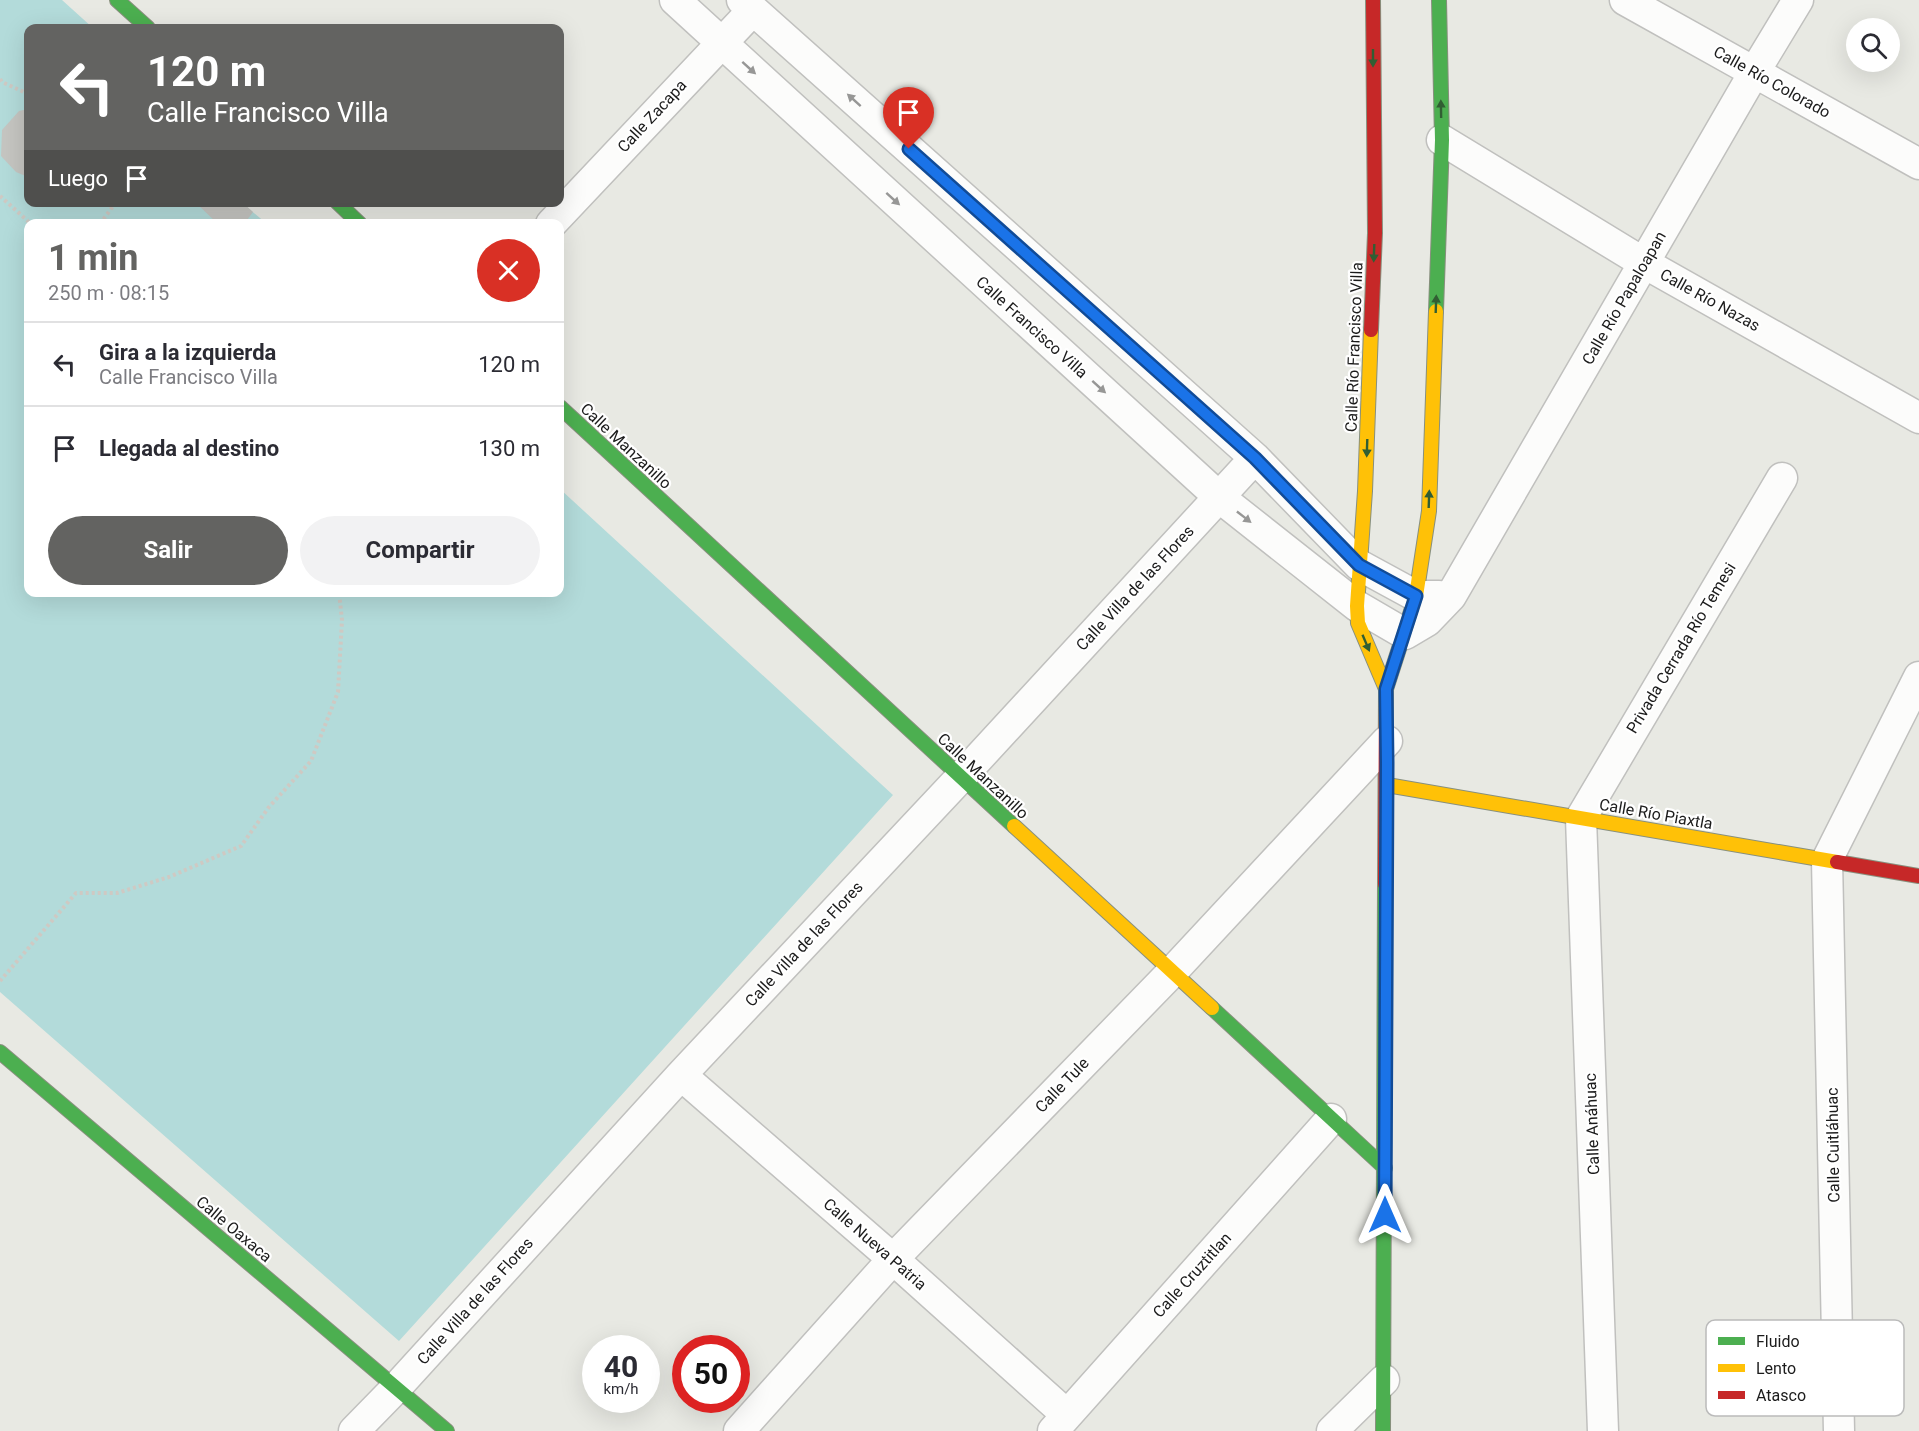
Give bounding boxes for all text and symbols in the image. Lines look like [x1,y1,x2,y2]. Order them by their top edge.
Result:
map controls [1846,18,1900,72]
button: search [1846,18,1900,72]
street label: Calle Río Colorado [1710,42,1834,122]
text: 120 m [147,47,266,96]
icon: left [48,48,126,126]
one-way arrow [1368,49,1378,68]
one-way arrow [741,61,756,74]
street label: Calle Zacapa [614,76,690,156]
pin [883,87,934,149]
one-way arrow [847,94,862,107]
icon: arrive [892,96,925,129]
text: Calle Francisco Villa [147,97,389,129]
one-way arrow [1436,100,1446,119]
icon: arrive [120,162,153,195]
text: Luego [48,166,108,191]
one-way arrow [885,192,900,205]
street label: Calle Río Papaloapan [1578,228,1670,368]
text: 1 min [48,237,139,279]
button: close [477,239,540,302]
one-way arrow [1369,244,1379,263]
street label: Calle Río Francisco Villa [1342,262,1366,432]
street label: Calle Río Nazas [1657,265,1763,335]
street label: Calle Francisco Villa [972,272,1092,382]
text: 250 m · 08:15 [48,281,169,305]
one-way arrow [1431,295,1440,314]
text: Gira a la izquierda [99,340,276,365]
icon: left [48,348,81,381]
text: 120 m [478,352,540,377]
text: Calle Francisco Villa [99,365,278,389]
one-way arrow [1092,380,1106,394]
street label: Calle Manzanillo [577,399,675,493]
icon: arrive [48,432,81,465]
text: Llegada al destino [99,436,279,461]
text: 130 m [478,436,540,461]
one-way arrow [1362,439,1371,458]
one-way arrow [1424,490,1434,509]
one-way arrow [1237,511,1252,523]
button: Salir [48,516,288,585]
button: Compartir [300,516,540,585]
street label: Calle Villa de las Flores [1072,522,1198,654]
street label: Privada Cerrada Río Temesi [1622,559,1740,737]
one-way arrow [1362,634,1372,652]
street label: Calle Manzanillo [934,729,1032,823]
street label: Calle Río Piaxtla [1598,795,1714,833]
street label: Calle Villa de las Flores [741,878,867,1010]
street label: Calle Tule [1031,1054,1093,1116]
street label: Calle Anáhuac [1581,1073,1603,1175]
street label: Calle Cuitláhuac [1822,1087,1844,1203]
position arrow [1353,1183,1417,1247]
street label: Calle Oaxaca [192,1192,276,1266]
street label: Calle Nueva Patria [820,1194,930,1294]
street label: Calle Cruztitlan [1149,1229,1235,1321]
street label: Calle Villa de las Flores [413,1234,537,1368]
legend [1706,1320,1904,1416]
text: Fluido [1756,1332,1800,1351]
speed limit sign: 50 [672,1335,750,1413]
text: 40 [604,1349,638,1384]
text: Lento [1756,1359,1796,1378]
text: km/h [603,1380,639,1398]
text: Atasco [1756,1386,1806,1405]

